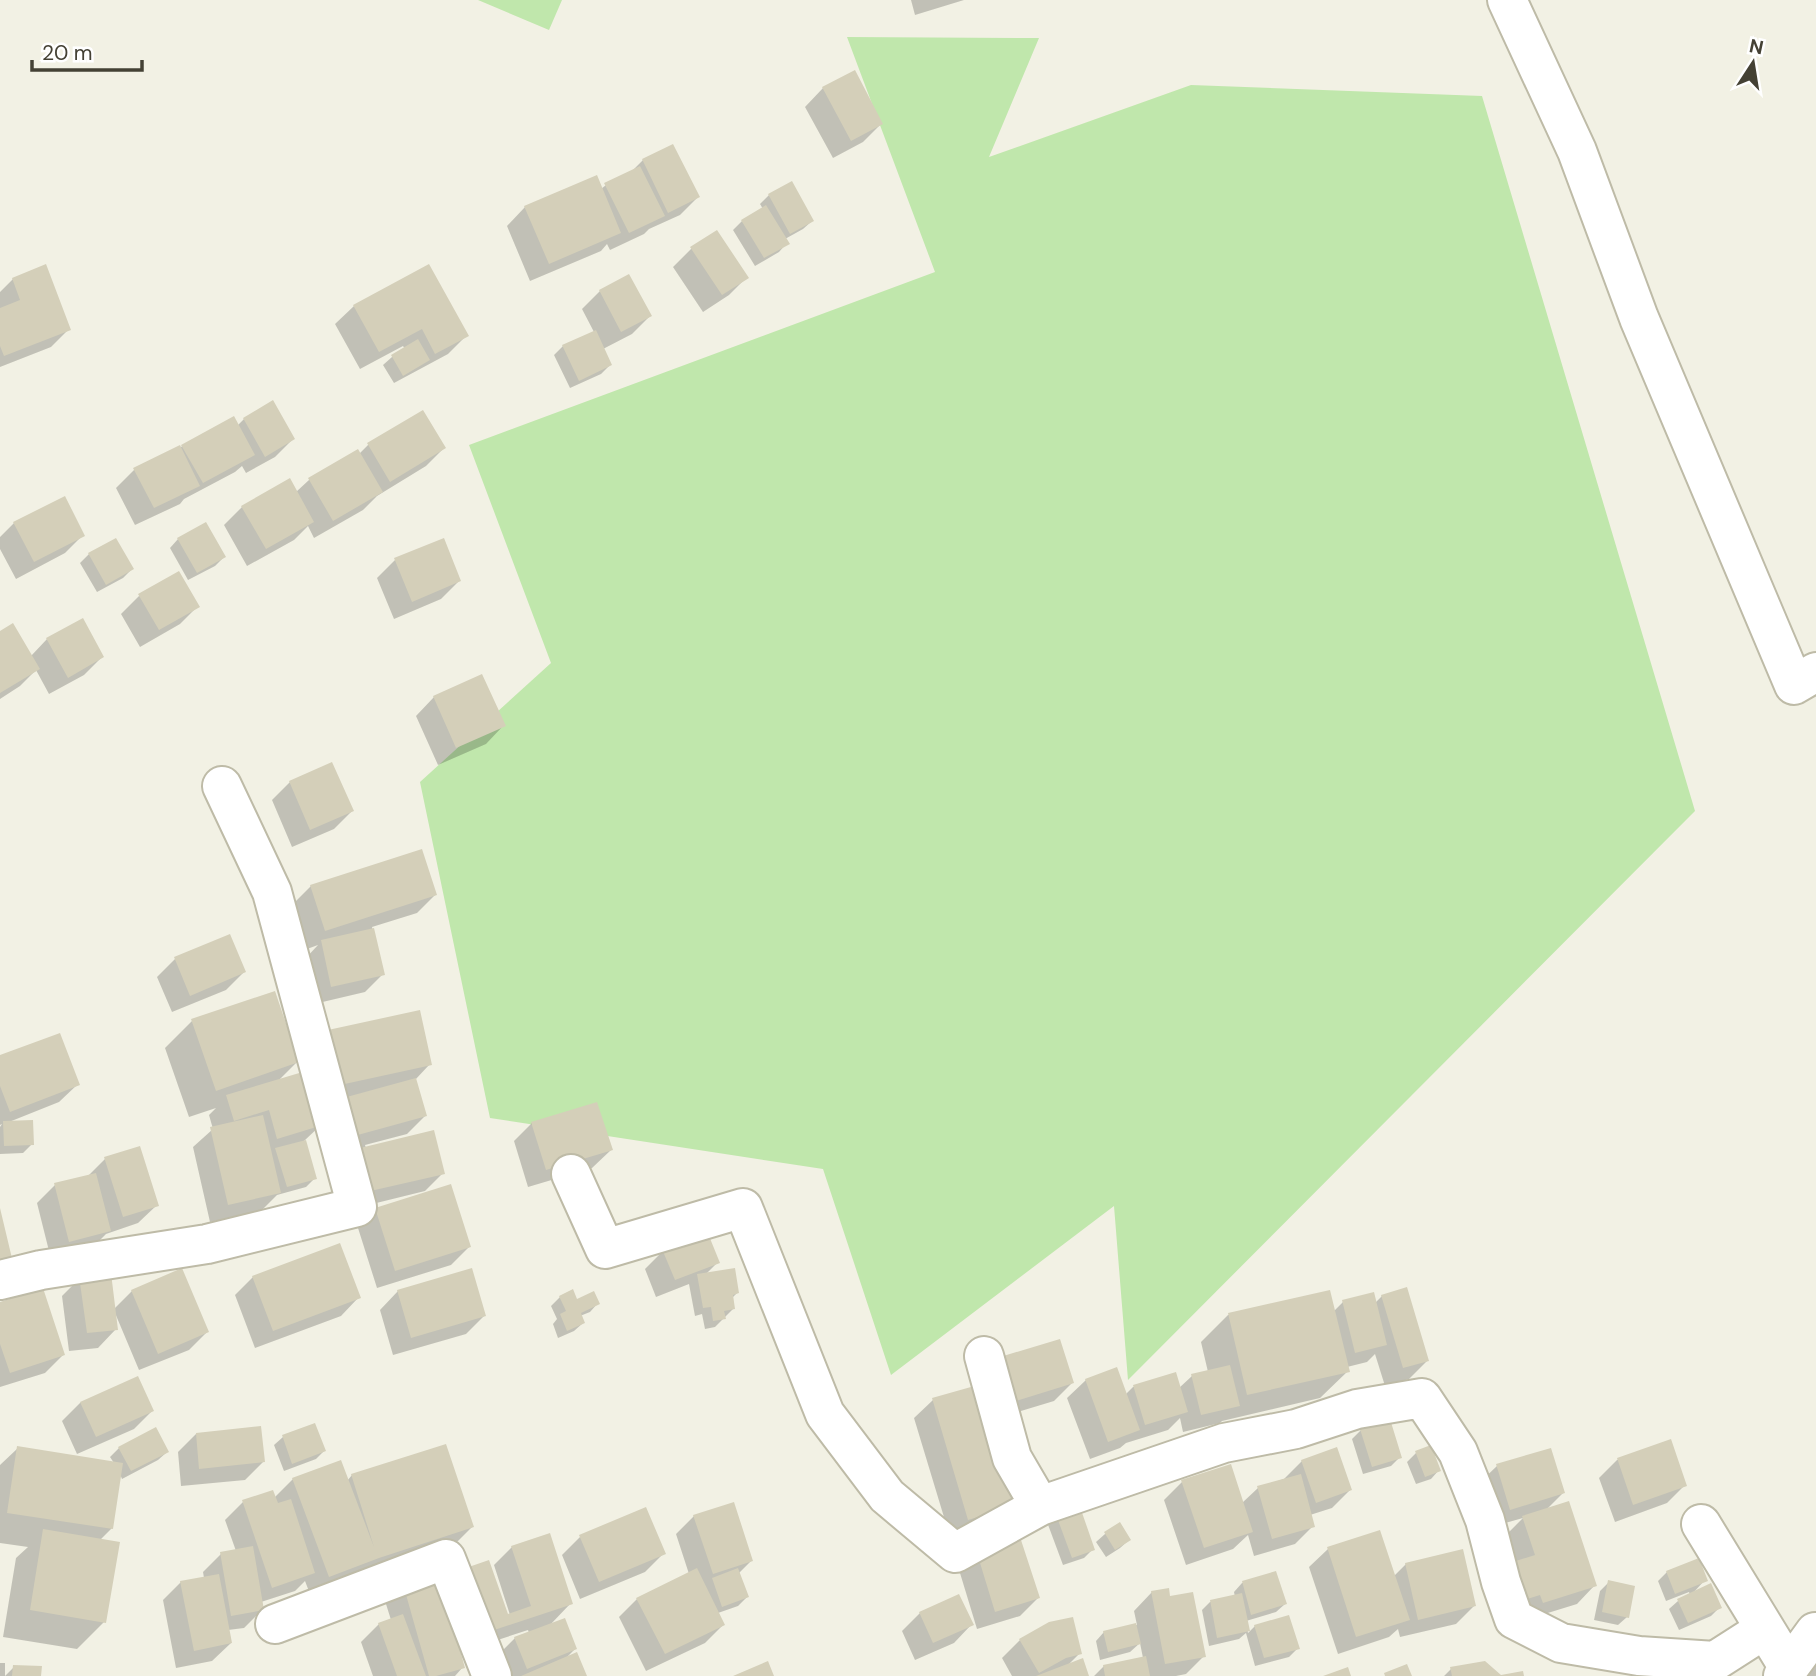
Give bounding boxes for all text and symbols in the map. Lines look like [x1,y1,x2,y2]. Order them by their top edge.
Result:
scale bar [32,28,142,72]
north arrow [1718,28,1788,98]
text: N [1747,33,1766,61]
text: 20 m [42,39,93,67]

